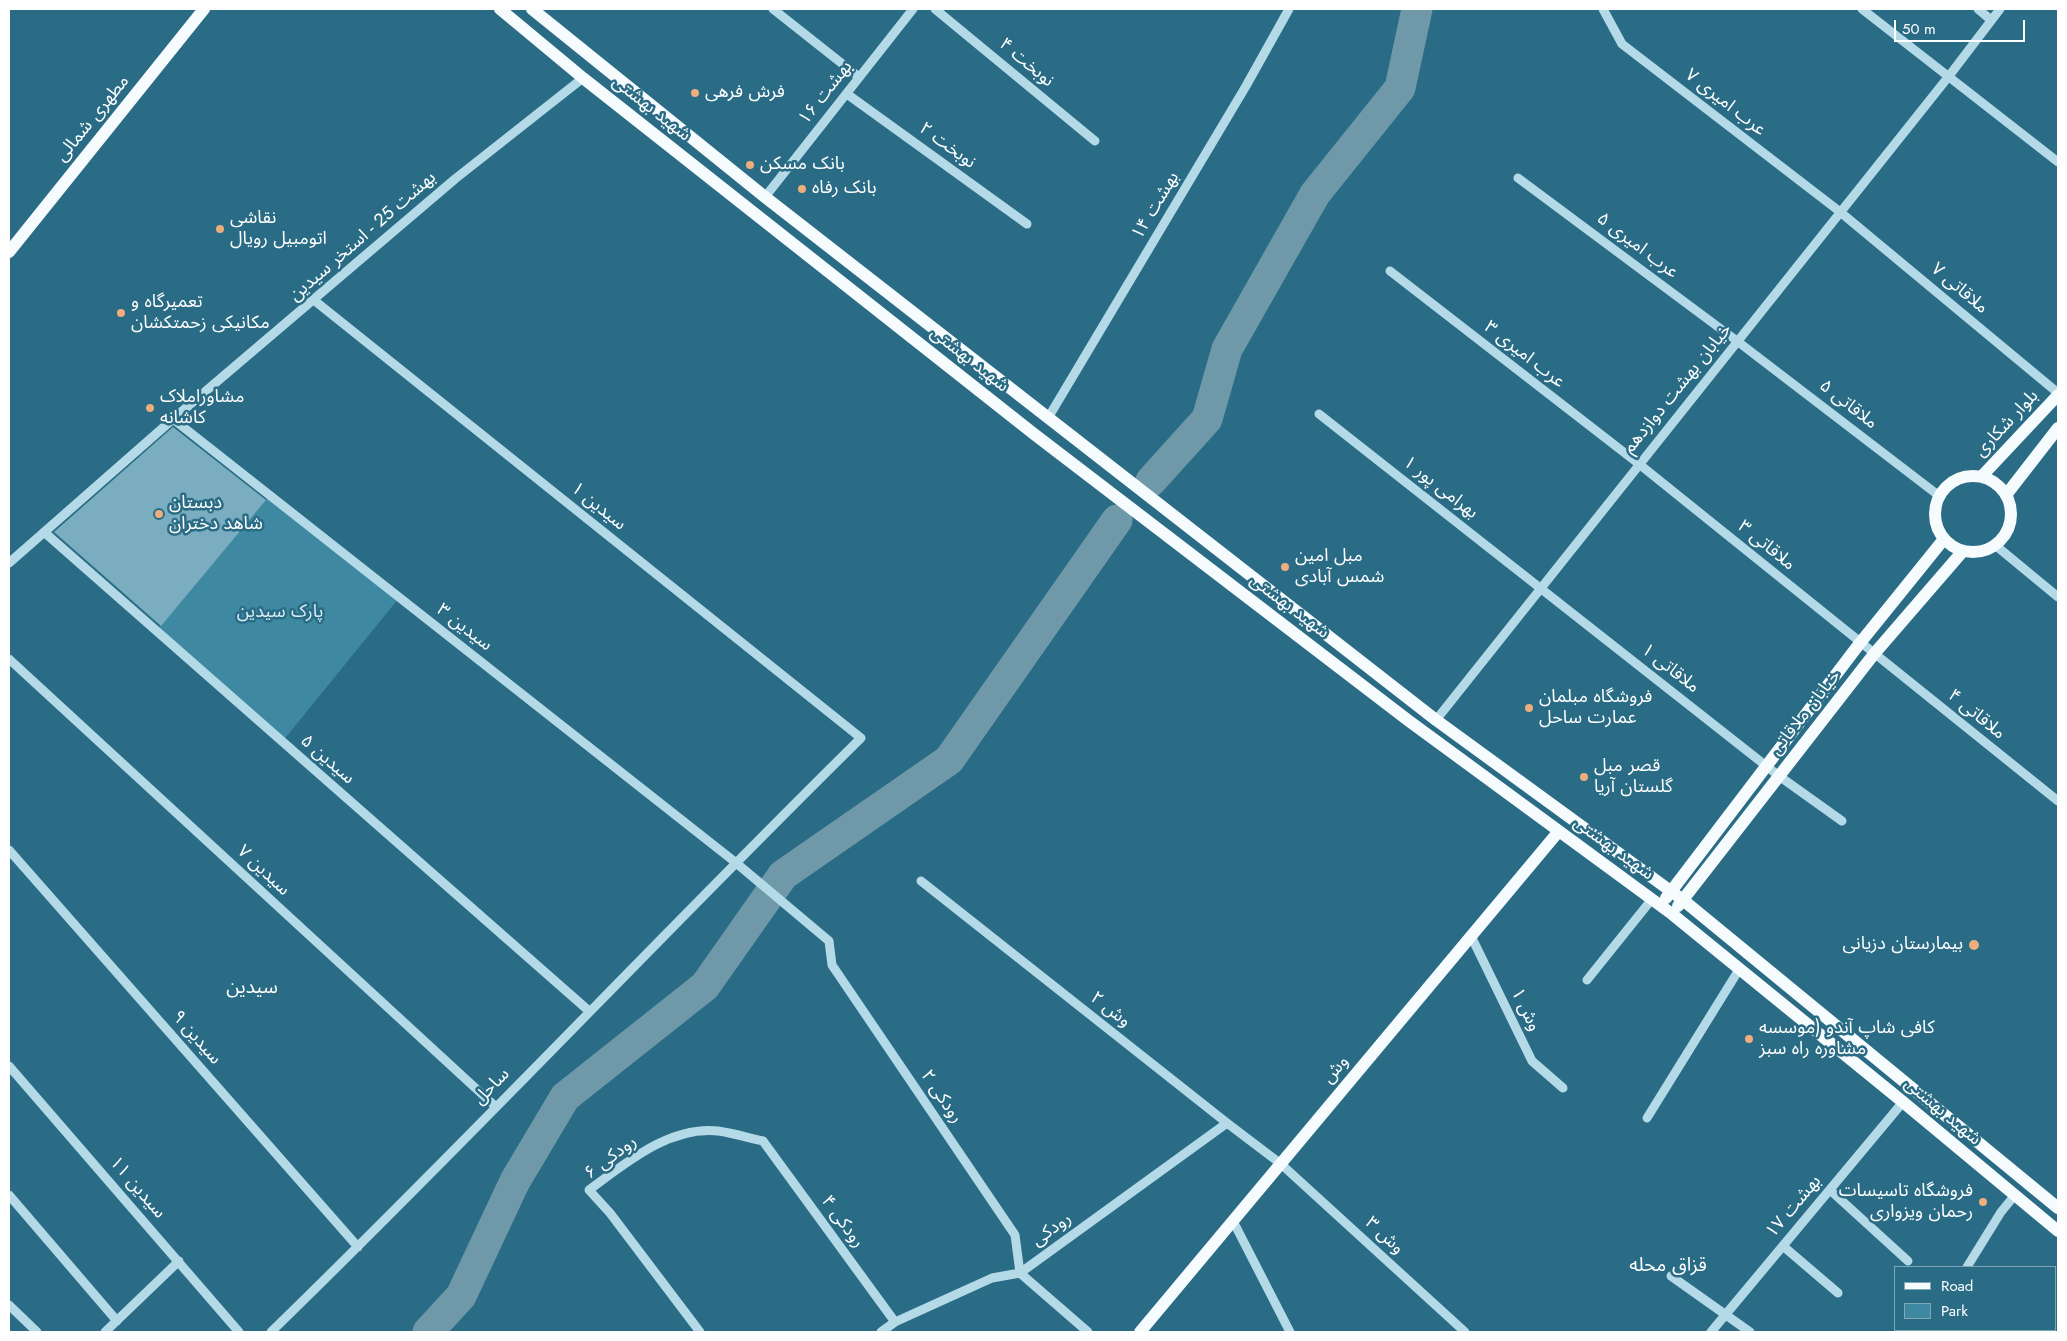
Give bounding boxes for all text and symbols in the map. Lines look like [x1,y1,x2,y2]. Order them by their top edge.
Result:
scale bar [1897,10,2028,42]
text: 50 m [1902,18,1936,40]
street label: ۴ نوبخت [994,34,1058,92]
street label: ۱۶ بهشت [794,57,858,129]
street label: ۷ عرب امیری [1680,65,1770,141]
street label: مطهری شمالی [51,71,135,167]
street label: شهید بهشتی [607,72,695,146]
place label: فرش فرهی [705,82,785,104]
marker: فرش فرهی [689,87,701,99]
street label: ۲ نوبخت [914,118,980,174]
place label: بانک مسکن [760,154,845,176]
marker: بانک مسکن [744,159,756,171]
street label: بهشت 25 - استخر سیدین [285,167,441,307]
street label: بهشت ۱۴ [1127,168,1185,244]
place label: بانک رفاه [812,178,877,200]
marker: بانک رفاه [796,183,808,195]
place label: نقاشی اتومبیل رویال [230,208,327,250]
street label: ۵ عرب امیری [1592,208,1682,284]
marker: نقاشی اتومبیل رویال [214,223,226,235]
street label: ۷ ملاقاتی [1926,259,1992,319]
place label: تعمیرگاه و مکانیکی زحمتکشان [131,292,270,334]
marker: تعمیرگاه و مکانیکی زحمتکشان [115,307,127,319]
street label: ۳ عرب امیری [1479,317,1569,393]
street label: خیابان بهشت دوازدهم [1619,320,1737,458]
street label: شهید بهشتی [925,323,1013,397]
street label: ملاقاتی ۵ [1815,376,1881,434]
street label: بلوار شکاری [1971,386,2043,462]
place label: مشاوراملاک کاشانه [160,387,244,429]
marker: مشاوراملاک کاشانه [144,402,156,414]
street label: ۱ بهرامی پور [1398,452,1482,524]
street label: سیدین ۱ [566,478,630,536]
place label: دبستان شاهد دختران [169,493,263,536]
marker: دبستان شاهد دختران [153,508,165,520]
street label: ملاقاتی ۳ [1733,516,1799,576]
place label: مبل امین شمس آبادی [1295,546,1384,588]
marker: مبل امین شمس آبادی [1279,561,1291,573]
street label: شهید بهشتی [1245,570,1333,644]
street label: سیدین ۳ [432,600,496,656]
park label: پارک سیدین [237,602,323,624]
street label: ملاقاتی ۱ [1637,640,1703,698]
street label: خیابان ملاقاتی [1766,666,1846,760]
street label: ملاقاتی ۴ [1943,685,2009,745]
place label: فروشگاه مبلمان عمارت ساحل [1539,687,1652,730]
marker: فروشگاه مبلمان عمارت ساحل [1523,702,1535,714]
street label: سیدین ۵ [296,731,358,789]
place label: قصر مبل گلستان آریا [1594,756,1673,799]
marker: قصر مبل گلستان آریا [1578,771,1590,783]
street label: شهید بهشتی [1569,813,1657,885]
street label: سیدین ۷ [232,841,294,901]
place label: بیمارستان دزیانی [1843,934,1963,956]
marker: بیمارستان دزیانی [1967,938,1981,952]
district label: سیدین [226,977,278,999]
street label: وش ۱ [1505,985,1545,1035]
street label: وش ۲ [1085,987,1135,1033]
street label: ۹ سیدین [167,1007,225,1069]
place label: کافی شاپ آندو (موسسه مشاوره راه سبز [1759,1018,1935,1060]
marker: کافی شاپ آندو (موسسه مشاوره راه سبز [1743,1033,1755,1045]
street label: وش [1318,1052,1354,1088]
street label: ساحل [469,1064,515,1110]
street label: رودکی ۲ [915,1066,967,1128]
street label: شهید بهشتی [1899,1073,1985,1151]
street label: رودکی ۶ [581,1131,641,1185]
street label: ۱۱ سیدین [104,1153,170,1223]
street label: بهشت ۱۷ [1762,1171,1826,1243]
place label: فروشگاه تاسیسات رحمان ویزواری [1839,1181,1973,1224]
street label: رودکی ۴ [816,1192,868,1252]
marker: فروشگاه تاسیسات رحمان ویزواری [1977,1196,1989,1208]
street label: رودکی [1028,1208,1076,1252]
street label: وش ۳ [1360,1213,1408,1259]
district label: قزاق محله [1629,1255,1707,1277]
legend [1894,1266,2057,1331]
text: Road [1941,1275,1973,1297]
text: Park [1941,1300,1968,1322]

